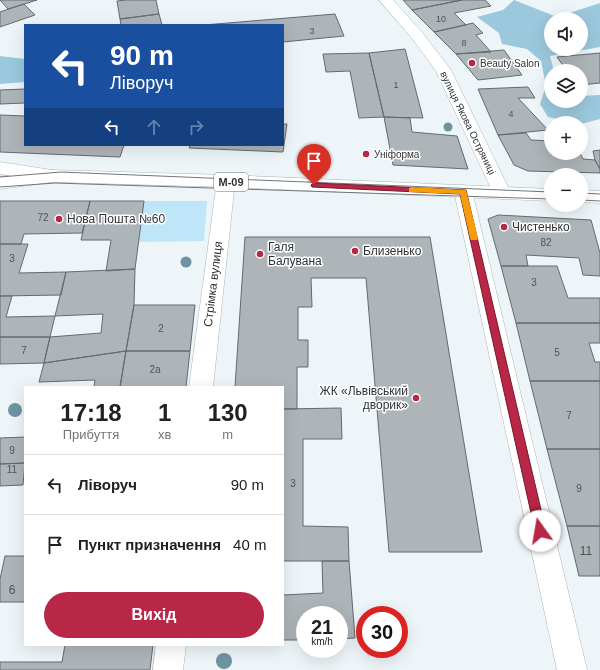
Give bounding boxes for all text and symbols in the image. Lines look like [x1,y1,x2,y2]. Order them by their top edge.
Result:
map controls [544,12,588,212]
button: sound [544,12,588,56]
house number: 10 [436,14,446,24]
house number: 3 [309,26,315,36]
house number: 8 [461,38,467,48]
icon: left [44,40,96,92]
text: 90 m [110,40,174,71]
marker: Beauty Salon [467,58,477,68]
place label: Beauty Salon [480,58,540,69]
button: layers [544,64,588,108]
street label: вулиця Якова Остряниці [438,70,498,176]
text: Ліворуч [110,73,173,93]
house number: 1 [393,80,399,90]
house number: 4 [508,109,514,119]
icon: left [101,116,123,138]
icon: ahead [143,116,165,138]
icon: right [185,116,207,138]
button: + [544,116,588,160]
pin [297,144,331,185]
marker: Уніформа [361,149,371,159]
place label: Уніформа [374,149,420,160]
icon: arrive [303,150,325,172]
button: − [544,168,588,212]
road number: М-09 [214,173,248,191]
house number: 72 [37,212,49,223]
place label: Нова Пошта №60 [67,212,165,226]
marker: Нова Пошта №60 [54,214,64,224]
place label: Чистенько [512,220,570,234]
marker: Чистенько [499,222,509,232]
house number: 82 [540,237,552,248]
street label: Стрімка вулиця [201,240,225,328]
place label: Галя Балувана [268,240,322,268]
place label: Близенько [363,244,422,258]
marker: Близенько [350,246,360,256]
marker: Галя Балувана [255,249,265,259]
house number: 3 [9,253,15,264]
house number: 3 [531,277,537,288]
house number: 2 [158,323,164,334]
house number: 7 [21,345,27,356]
house number: 5 [554,347,560,358]
house number: 2а [149,364,161,375]
place label: ЖК «Львівський дворик» [320,384,408,412]
marker: ЖК «Львівський дворик» [411,393,421,403]
text: 17:18 [60,399,122,426]
text: 1 [158,399,171,426]
text: 130 [208,399,248,426]
house number: 7 [566,410,572,421]
text: Прибуття [63,427,119,442]
text: хв [158,427,171,442]
text: m [222,427,233,442]
house number: 9 [9,445,15,456]
house number: 11 [7,464,18,475]
icon: left [44,474,66,496]
text: Ліворуч [78,476,137,493]
text: 90 m [231,476,264,493]
house number: 3 [290,478,296,489]
house number: 9 [576,483,582,494]
position arrow [519,510,561,552]
icon: arrive [44,534,66,556]
text: Пункт призначення [78,536,221,553]
text: 40 m [233,536,266,553]
house number: 11 [580,544,593,558]
house number: 6 [9,583,16,597]
button: Вихід [44,592,264,638]
speed limit sign: 30 [356,606,408,658]
text: 21 [311,616,333,638]
text: km/h [311,636,333,647]

